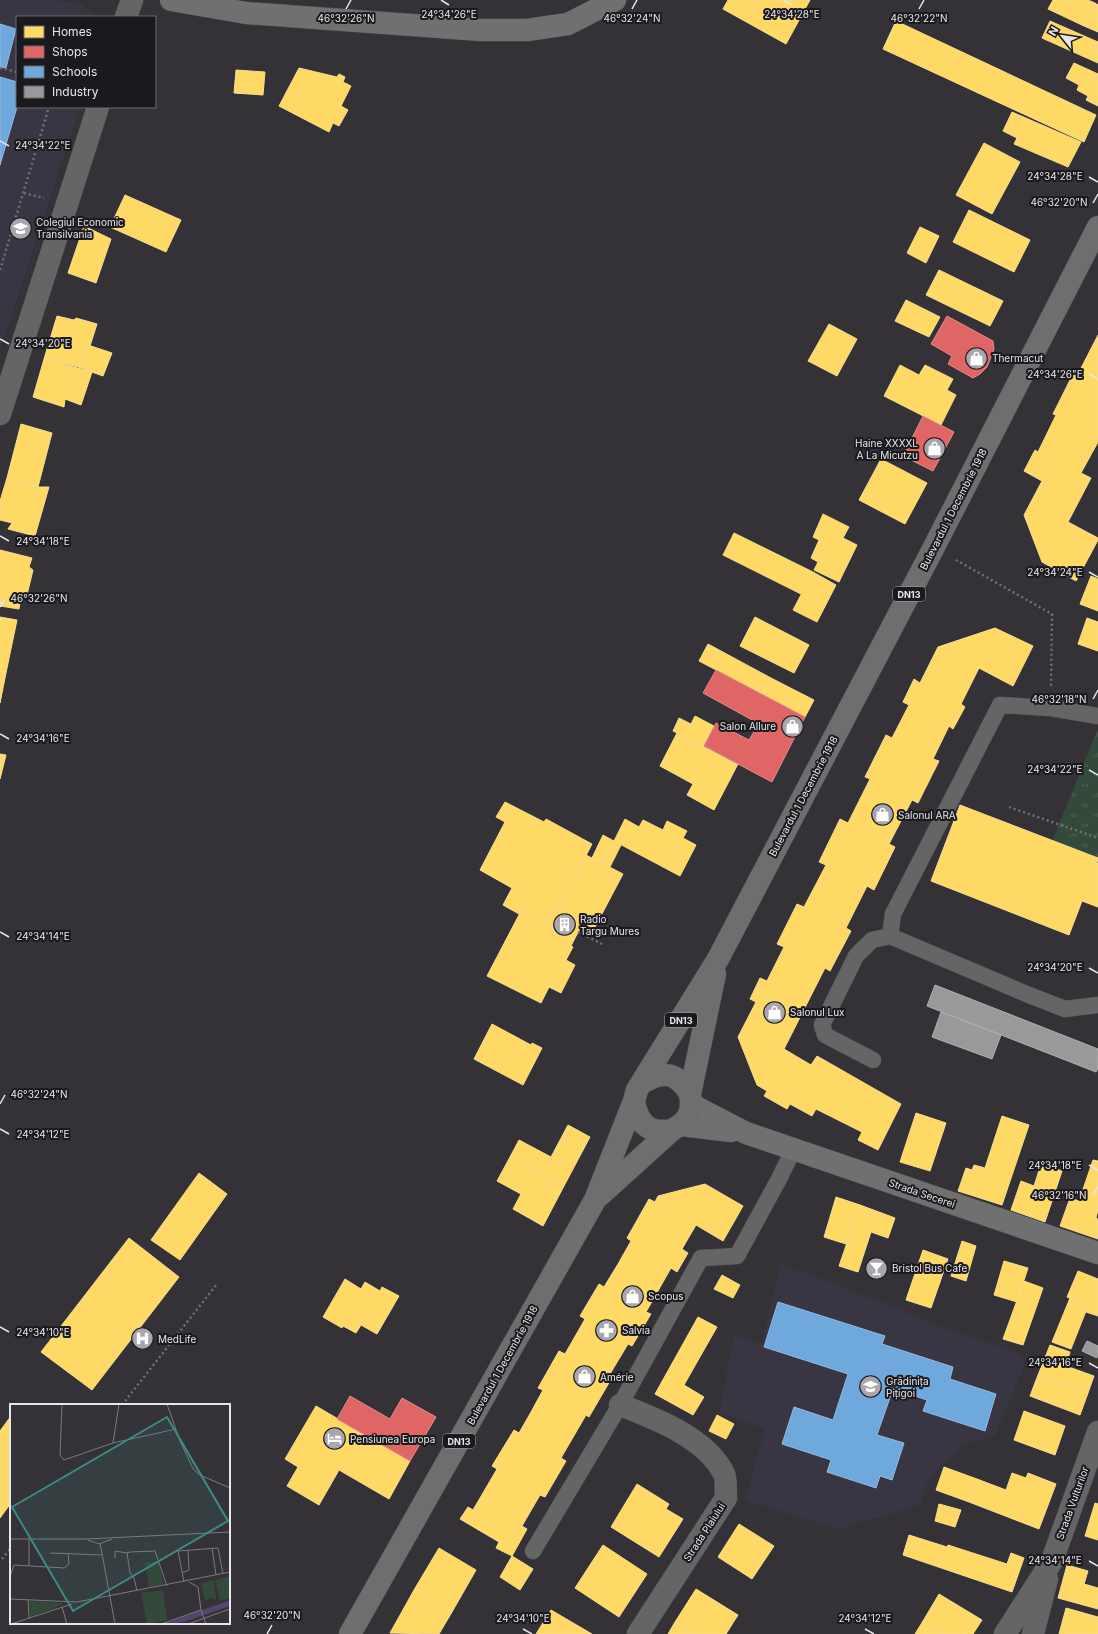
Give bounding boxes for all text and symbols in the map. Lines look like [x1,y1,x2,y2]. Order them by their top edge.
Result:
text: 24°34'26"E [421,8,477,20]
text: 24°34'28"E [764,8,820,20]
text: 46°32'26"N [318,12,374,24]
text: 46°32'24"N [603,12,661,24]
text: 46°32'22"N [891,12,947,24]
legend [16,16,156,108]
north arrow [1042,16,1082,56]
text: Homes [52,24,92,39]
text: N [1045,24,1061,38]
text: Shops [52,44,88,59]
text: Schools [52,64,97,79]
text: Industry [52,84,99,99]
text: 24°34'22"E [15,139,71,151]
text: 24°34'28"E [1027,170,1083,182]
text: 46°32'20"N [1030,196,1088,208]
school or university icon: Colegiul Economic Transilvania [7,215,33,241]
place label: Colegiul Economic Transilvania [36,216,124,240]
text: 24°34'20"E [15,337,71,349]
shop icon: Thermacut [963,345,989,371]
place label: Thermacut [992,352,1044,364]
text: 24°34'26"E [1027,368,1083,380]
shop icon: Haine XXXXL A La Micutzu [921,436,947,462]
place label: Haine XXXXL A La Micutzu [855,437,918,461]
street label: Bulevardul 1 Decembrie 1918 [917,446,989,572]
text: 24°34'18"E [16,535,70,547]
text: 24°34'24"E [1027,566,1083,578]
road number: DN13 [893,587,925,601]
text: 46°32'26"N [11,592,67,604]
text: 46°32'18"N [1032,693,1086,705]
shop icon: Salon Allure [779,713,805,739]
place label: Salon Allure [720,720,776,732]
text: 24°34'16"E [16,732,70,744]
street label: Bulevardul 1 Decembrie 1918 [766,734,840,858]
text: 24°34'22"E [1027,763,1083,775]
shop icon: Salonul ARA [870,802,896,828]
place label: Salonul ARA [898,809,956,821]
building icon: Radio Targu Mures [552,912,578,938]
place label: Radio Targu Mures [580,913,639,937]
text: 24°34'14"E [16,930,70,942]
text: 24°34'20"E [1027,961,1083,973]
shop icon: Salonul Lux [762,999,788,1025]
place label: Salonul Lux [790,1006,845,1018]
road number: DN13 [665,1013,697,1027]
text: 46°32'24"N [10,1088,68,1100]
text: 24°34'12"E [16,1128,70,1140]
text: 24°34'18"E [1028,1159,1082,1171]
street label: Strada Secerei [887,1176,957,1210]
text: 46°32'16"N [1032,1189,1086,1201]
bar icon: Bristol Bus Cafe [863,1255,889,1281]
place label: Bristol Bus Cafe [892,1262,967,1274]
shop icon: Scopus [619,1283,645,1309]
place label: Scopus [648,1290,683,1302]
street label: Bulevardul 1 Decembrie 1918 [464,1303,540,1427]
pharmacy icon: Salvia [593,1317,619,1343]
place label: Salvia [622,1324,650,1336]
text: 24°34'10"E [16,1326,70,1338]
hospital icon: MedLife [130,1326,156,1352]
place label: MedLife [158,1333,196,1345]
text: 24°34'16"E [1028,1356,1082,1368]
shop icon: Amérie [571,1364,597,1390]
place label: Amérie [600,1371,634,1383]
school or university icon: Grădinița Pițigoi [857,1374,883,1400]
place label: Grădinița Pițigoi [886,1375,929,1400]
inset map [10,1404,230,1624]
hotel icon: Pensiunea Europa [321,1426,347,1452]
place label: Pensiunea Europa [350,1433,435,1445]
road number: DN13 [443,1434,475,1448]
street label: Strada Vulturilor [1053,1465,1091,1541]
street label: Strada Plaiului [681,1501,727,1563]
text: 24°34'14"E [1028,1554,1082,1566]
text: 46°32'20"N [243,1609,301,1621]
text: 24°34'10"E [496,1612,550,1624]
text: 24°34'12"E [838,1612,892,1624]

